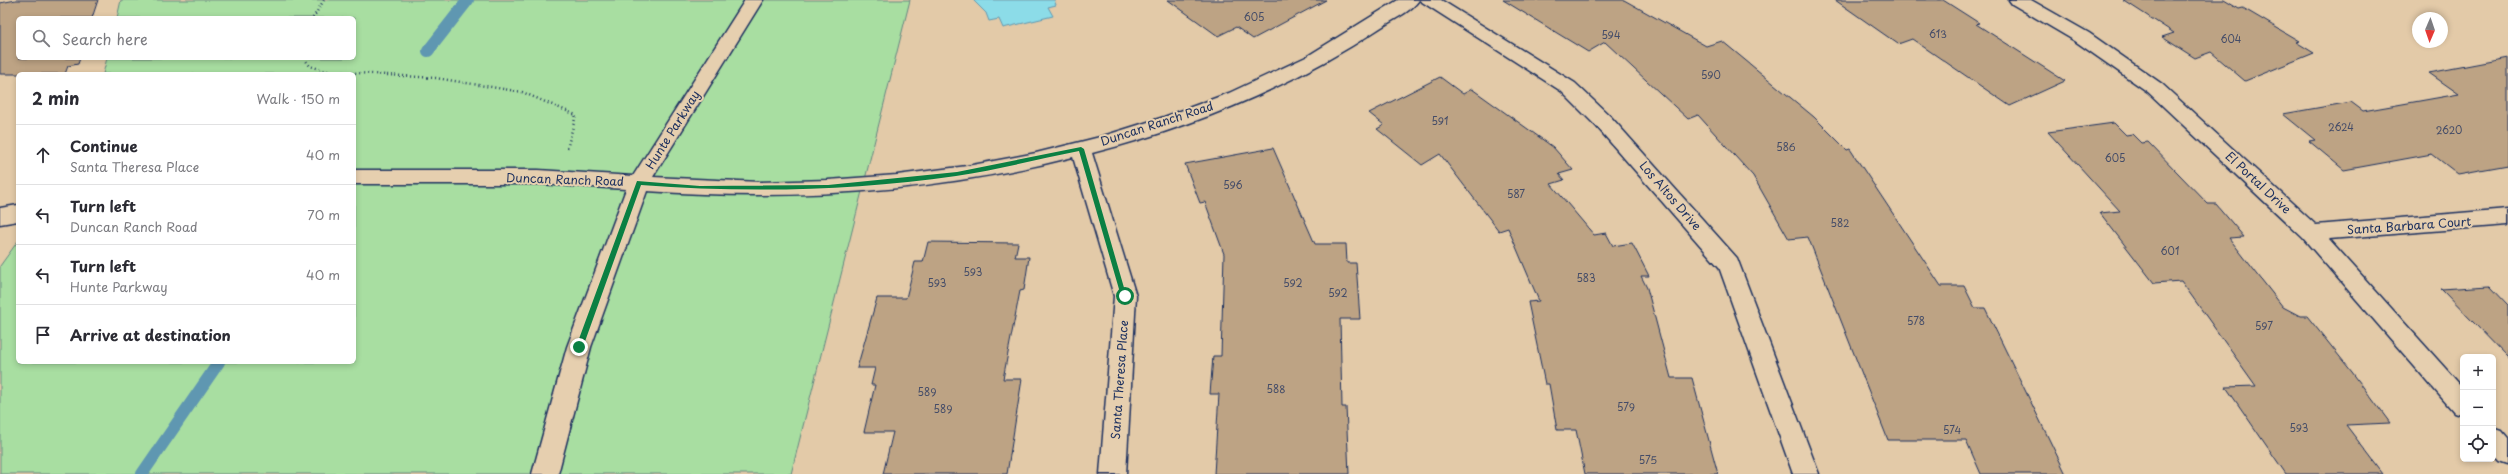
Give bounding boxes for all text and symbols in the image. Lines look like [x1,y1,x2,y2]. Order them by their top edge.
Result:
house number: 605 [1244,9,1264,24]
north arrow [2412,12,2448,48]
search box [16,16,356,60]
house number: 613 [1929,26,1947,41]
icon: search [30,27,52,49]
text: Search here [62,27,148,50]
house number: 594 [1601,27,1621,42]
house number: 604 [2221,31,2242,46]
house number: 590 [1701,67,1721,82]
text: 2 min [32,85,79,111]
street label: Hunte Parkway [641,87,704,172]
text: Walk · 150 m [256,89,340,108]
street label: Duncan Ranch Road [1098,96,1215,150]
house number: 591 [1432,113,1448,128]
house number: 2624 [2328,119,2354,134]
house number: 2620 [2436,122,2462,137]
text: Continue [70,134,138,157]
house number: 586 [1776,139,1796,154]
icon: ahead [32,144,54,166]
text: 40 m [306,145,340,164]
street label: El Portal Drive [2222,147,2296,217]
house number: 605 [2105,150,2125,165]
text: Santa Theresa Place [70,157,199,176]
street label: Los Altos Drive [1636,157,1706,234]
street label: Duncan Ranch Road [506,168,624,190]
house number: 596 [1223,177,1243,192]
house number: 587 [1507,186,1525,201]
text: Turn left [70,194,136,217]
icon: left [32,204,54,226]
text: 70 m [307,205,340,224]
street label: Santa Barbara Court [2346,212,2472,238]
house number: 582 [1831,215,1849,230]
text: Duncan Ranch Road [70,217,198,236]
house number: 601 [2161,243,2179,258]
text: Turn left [70,254,136,277]
icon: left [32,264,54,286]
house number: 593 [964,264,982,279]
text: 40 m [306,265,340,284]
house number: 583 [1576,270,1596,285]
house number: 593 [928,275,946,290]
house number: 592 [1283,275,1303,290]
text: Hunte Parkway [70,277,168,296]
house number: 592 [1328,285,1348,300]
route start [1116,287,1134,305]
house number: 578 [1907,313,1925,328]
house number: 597 [2255,318,2273,333]
street label: Santa Theresa Place [1106,320,1132,440]
text: Arrive at destination [70,323,231,346]
icon: arrive [32,324,54,346]
route end [570,338,588,356]
map controls [2460,354,2496,462]
button: + [2460,354,2496,390]
house number: 588 [1267,381,1285,396]
house number: 589 [918,384,936,399]
button: − [2460,390,2496,426]
house number: 579 [1617,399,1635,414]
house number: 589 [934,401,952,416]
house number: 593 [2290,420,2308,435]
house number: 574 [1943,422,1961,437]
button: locate [2460,426,2496,462]
house number: 575 [1639,452,1657,467]

